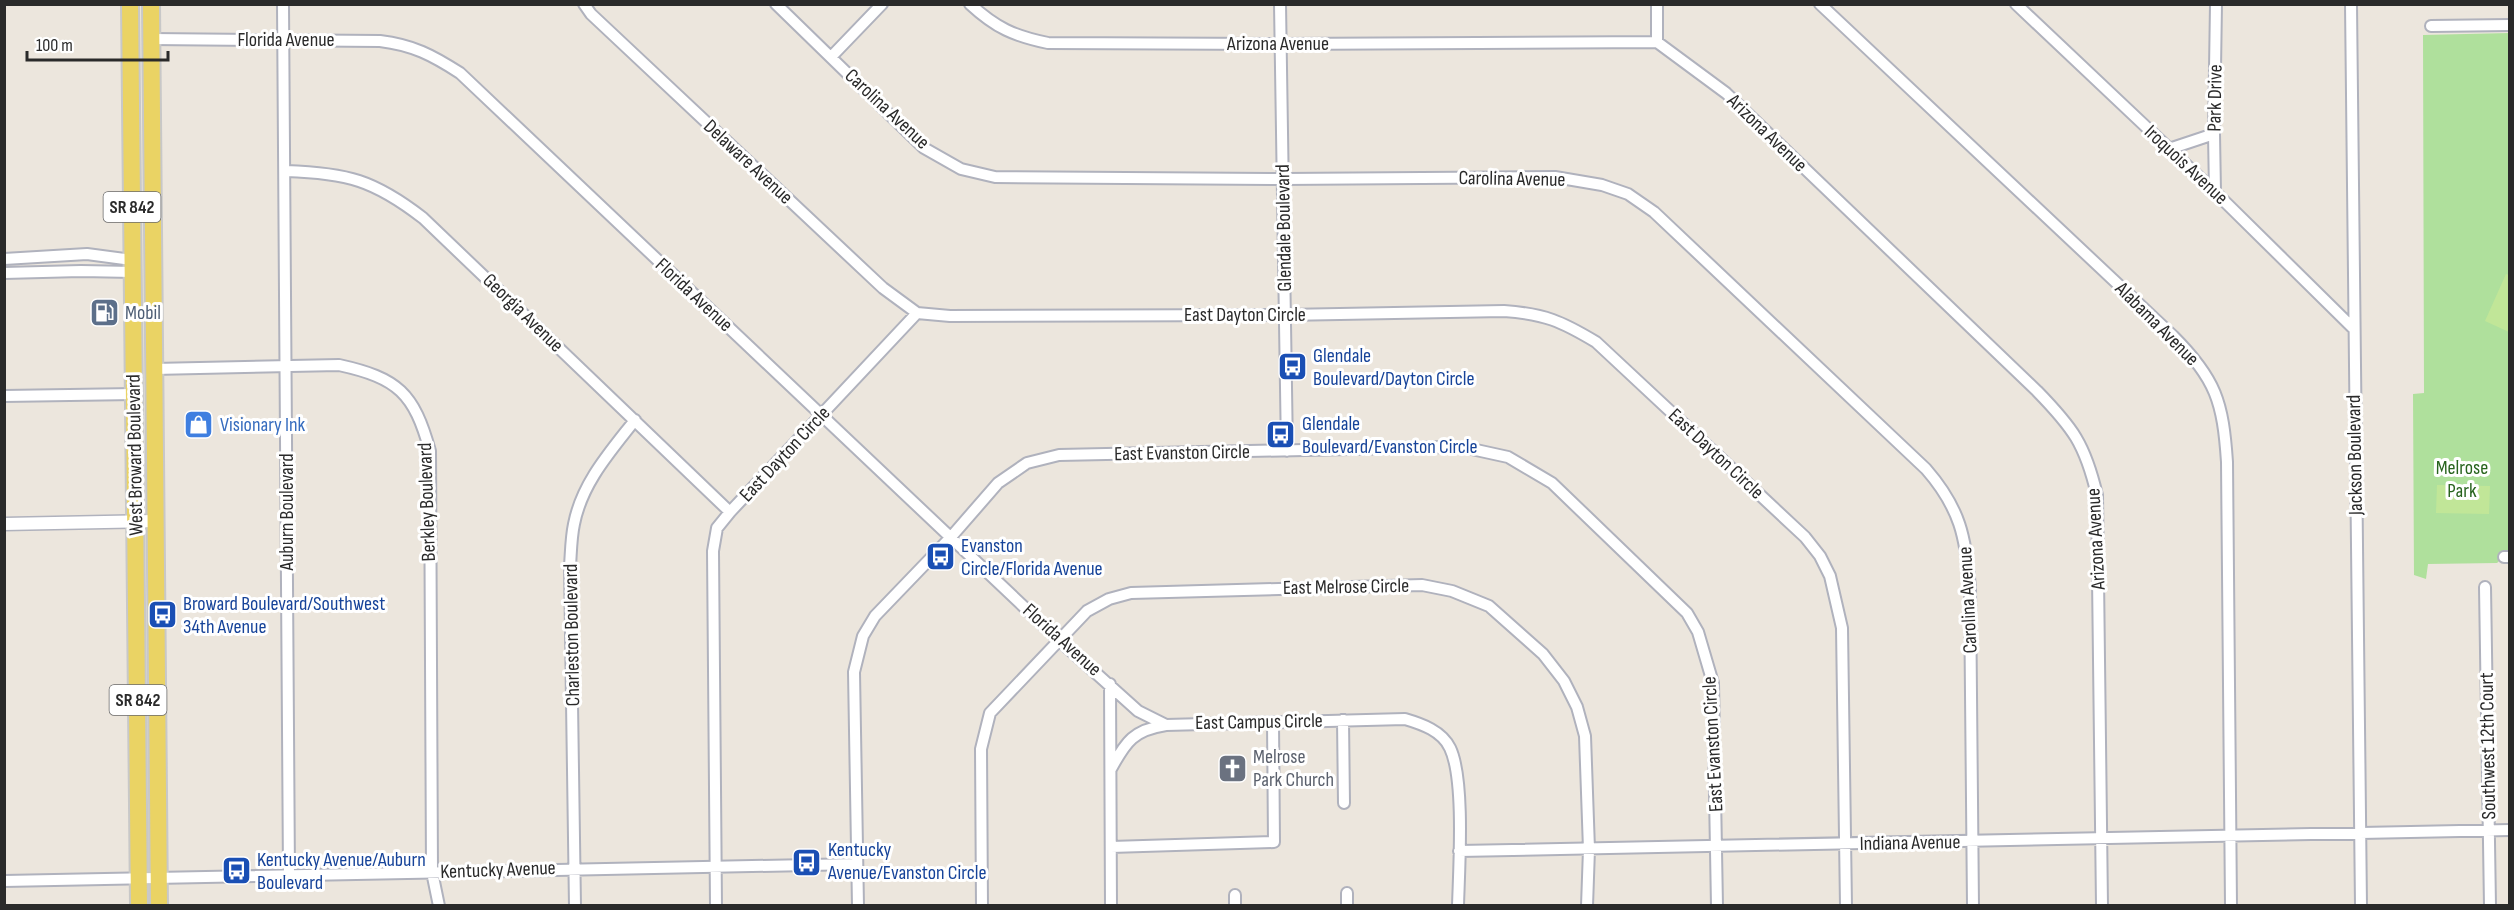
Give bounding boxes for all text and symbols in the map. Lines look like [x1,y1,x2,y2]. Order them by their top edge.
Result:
scale bar [27,24,168,62]
street label: Florida Avenue [237,28,335,52]
street label: Arizona Avenue [1226,32,1329,56]
text: 100 m [36,35,73,56]
street label: Carolina Avenue [840,64,934,154]
street label: Park Drive [2202,64,2228,132]
street label: Arizona Avenue [1721,88,1812,177]
street label: Delaware Avenue [698,115,798,209]
street label: Iroquois Avenue [2139,120,2233,210]
street label: Glendale Boulevard [1271,164,1297,292]
street label: Carolina Avenue [1458,166,1566,192]
road number: SR 842 [104,192,160,222]
street label: Florida Avenue [650,253,738,337]
street label: Georgia Avenue [478,269,568,357]
street label: Alabama Avenue [2109,276,2204,371]
fuel station icon: Mobil [88,297,120,329]
place label: Mobil [125,301,161,325]
street label: East Dayton Circle [1184,303,1306,327]
place label: Glendale Boulevard/Dayton Circle [1313,344,1475,391]
bus stop icon: Glendale Boulevard/Dayton Circle [1276,351,1308,383]
street label: West Broward Boulevard [122,374,148,536]
street label: Jackson Boulevard [2342,395,2368,516]
street label: East Dayton Circle [735,401,835,507]
street label: East Dayton Circle [1663,404,1769,504]
shop icon: Visionary Ink [183,409,215,441]
place label: Glendale Boulevard/Evanston Circle [1302,412,1478,459]
place label: Visionary Ink [220,413,306,437]
bus stop icon: Glendale Boulevard/Evanston Circle [1265,419,1297,451]
street label: East Evanston Circle [1114,440,1250,466]
street label: Berkley Boulevard [413,442,441,562]
street label: Auburn Boulevard [275,453,299,572]
park label: Melrose Park [2436,456,2488,503]
street label: Arizona Avenue [2081,487,2111,592]
place label: Evanston Circle/Florida Avenue [961,534,1103,581]
bus stop icon: Evanston Circle/Florida Avenue [924,541,956,573]
street label: Carolina Avenue [1953,546,1983,654]
street label: Charleston Boulevard [559,563,585,707]
street label: East Melrose Circle [1283,574,1409,600]
place label: Broward Boulevard/Southwest 34th Avenue [183,592,385,639]
bus stop icon: Broward Boulevard/Southwest 34th Avenue [146,599,178,631]
street label: Florida Avenue [1018,599,1106,681]
street label: Southwest 12th Court [2475,672,2501,820]
street label: East Evanston Circle [1697,676,1729,812]
road number: SR 842 [110,685,166,715]
street label: East Campus Circle [1195,709,1323,735]
place label: Melrose Park Church [1253,745,1334,792]
church icon: Melrose Park Church [1216,753,1248,785]
street label: Indiana Avenue [1859,830,1961,856]
place label: Kentucky Avenue/Evanston Circle [827,838,986,885]
bus stop icon: Kentucky Avenue/Evanston Circle [791,846,823,878]
place label: Kentucky Avenue/Auburn Boulevard [257,848,426,895]
bus stop icon: Kentucky Avenue/Auburn Boulevard [220,855,252,887]
street label: Kentucky Avenue [440,856,556,884]

